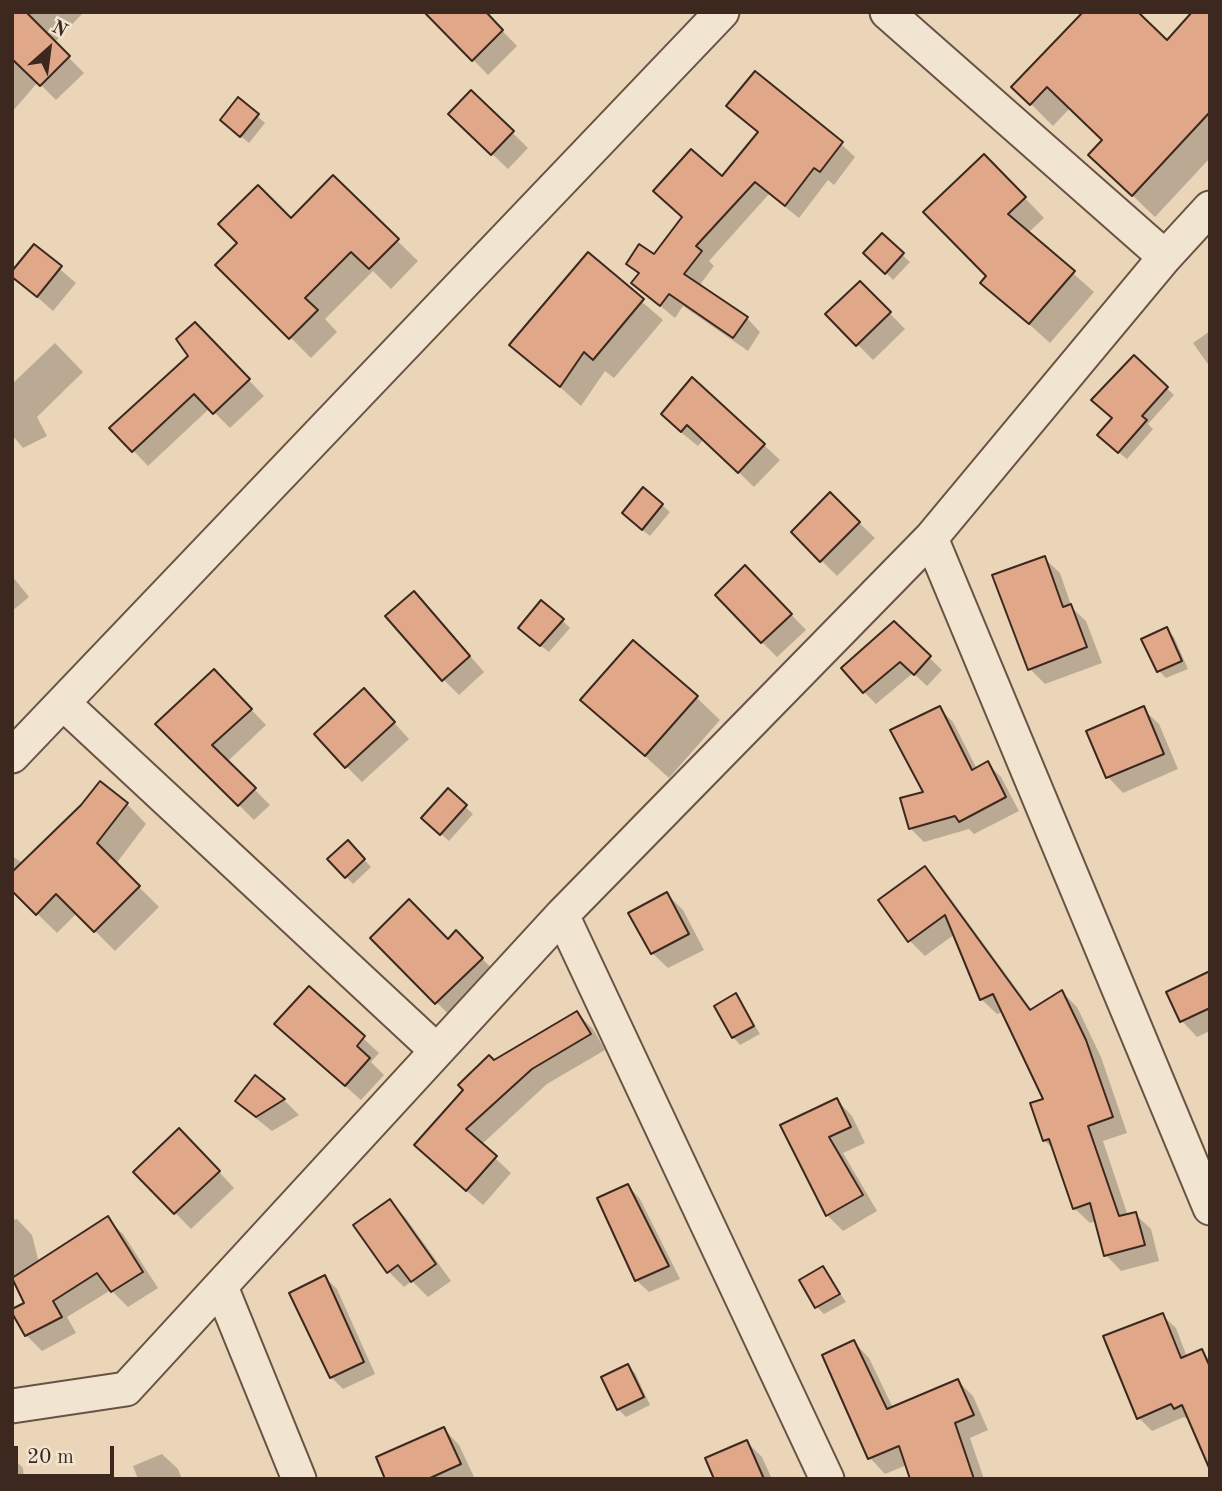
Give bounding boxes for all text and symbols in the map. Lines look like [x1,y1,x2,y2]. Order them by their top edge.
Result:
north arrow [14,14,84,84]
text: N [48,18,70,42]
scale bar [18,1432,117,1476]
text: 20 m [27,1447,74,1468]

